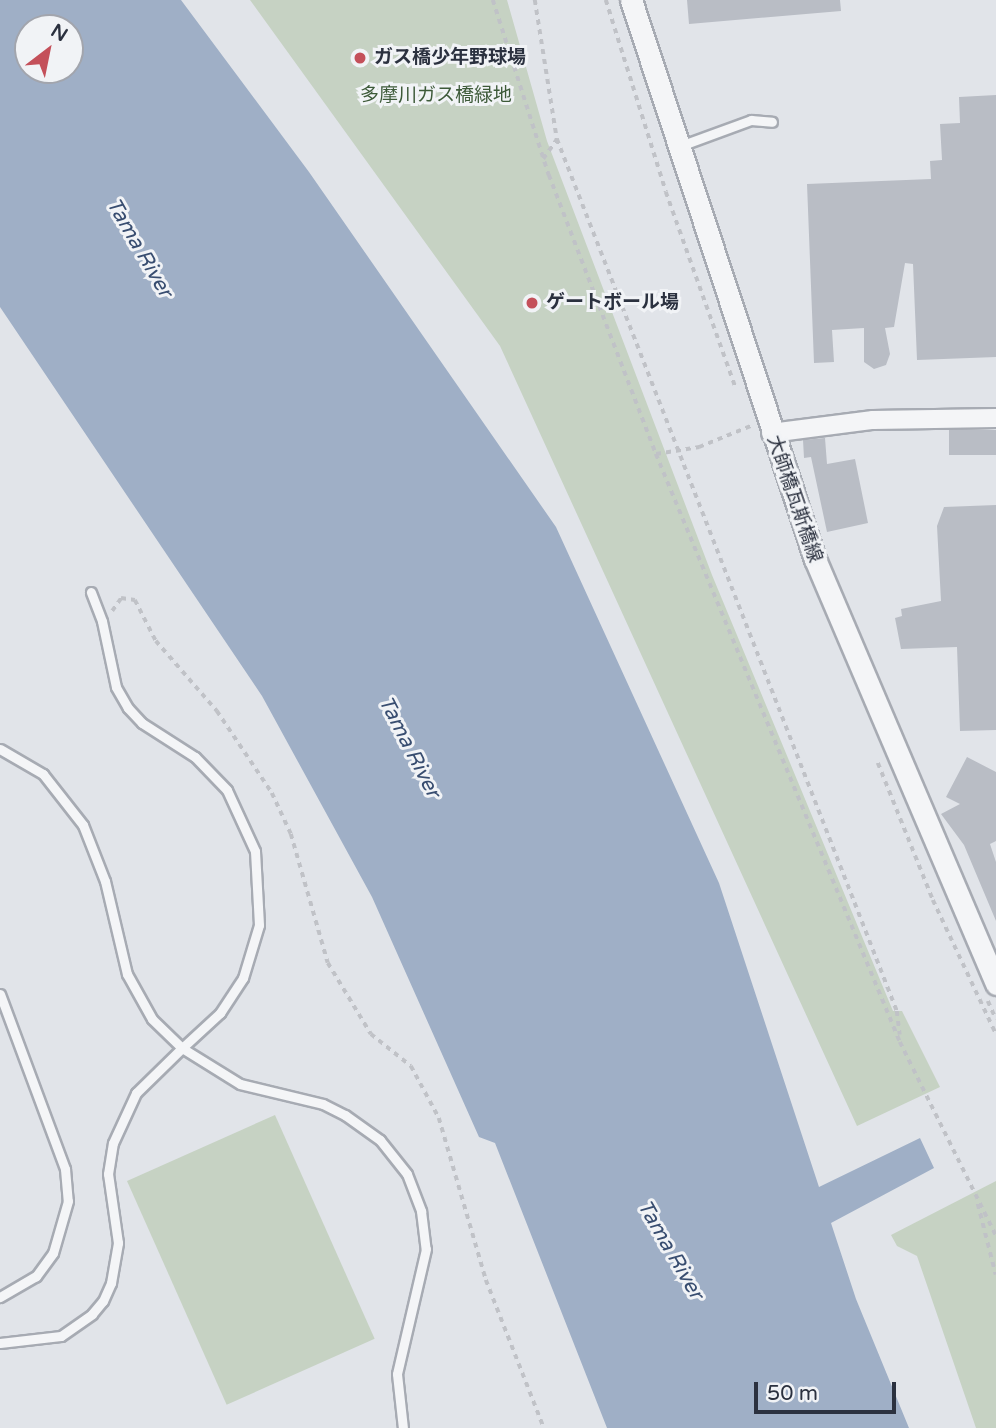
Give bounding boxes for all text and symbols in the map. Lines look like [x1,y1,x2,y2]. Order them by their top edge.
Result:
north arrow [14,14,84,84]
text: N [47,20,71,46]
place label: ガス橋少年野球場 [374,47,526,69]
marker: ガス橋少年野球場 [352,50,368,66]
park label: 多摩川ガス橋緑地 [360,85,512,107]
water label: Tama River [100,194,178,302]
place label: ゲートボール場 [546,292,679,314]
marker: ゲートボール場 [524,295,540,311]
street label: 大師橋瓦斯橋線 [762,432,826,566]
water label: Tama River [373,692,445,802]
water label: Tama River [631,1196,709,1304]
scale bar [758,1368,900,1412]
text: 50 m [767,1381,818,1406]

